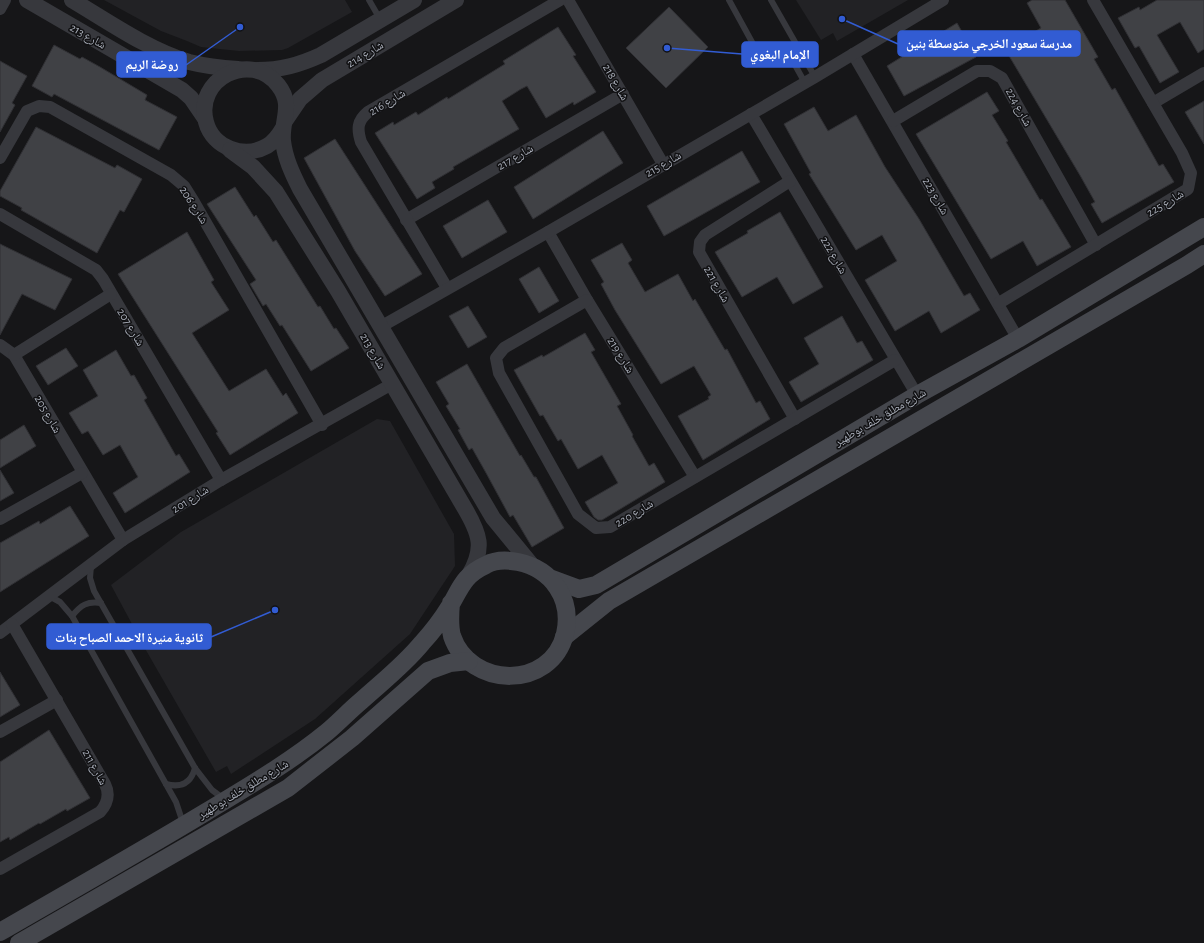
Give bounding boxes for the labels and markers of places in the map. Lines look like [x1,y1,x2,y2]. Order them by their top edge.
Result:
callout: مدرسة سعود الخرجي متوسطة بنين [898,31,1080,56]
callout: الإمام البغوي [742,42,818,67]
callout: روضة الريم [117,52,186,77]
callout: ثانوية منيرة الاحمد الصباح بنات [47,624,211,649]

